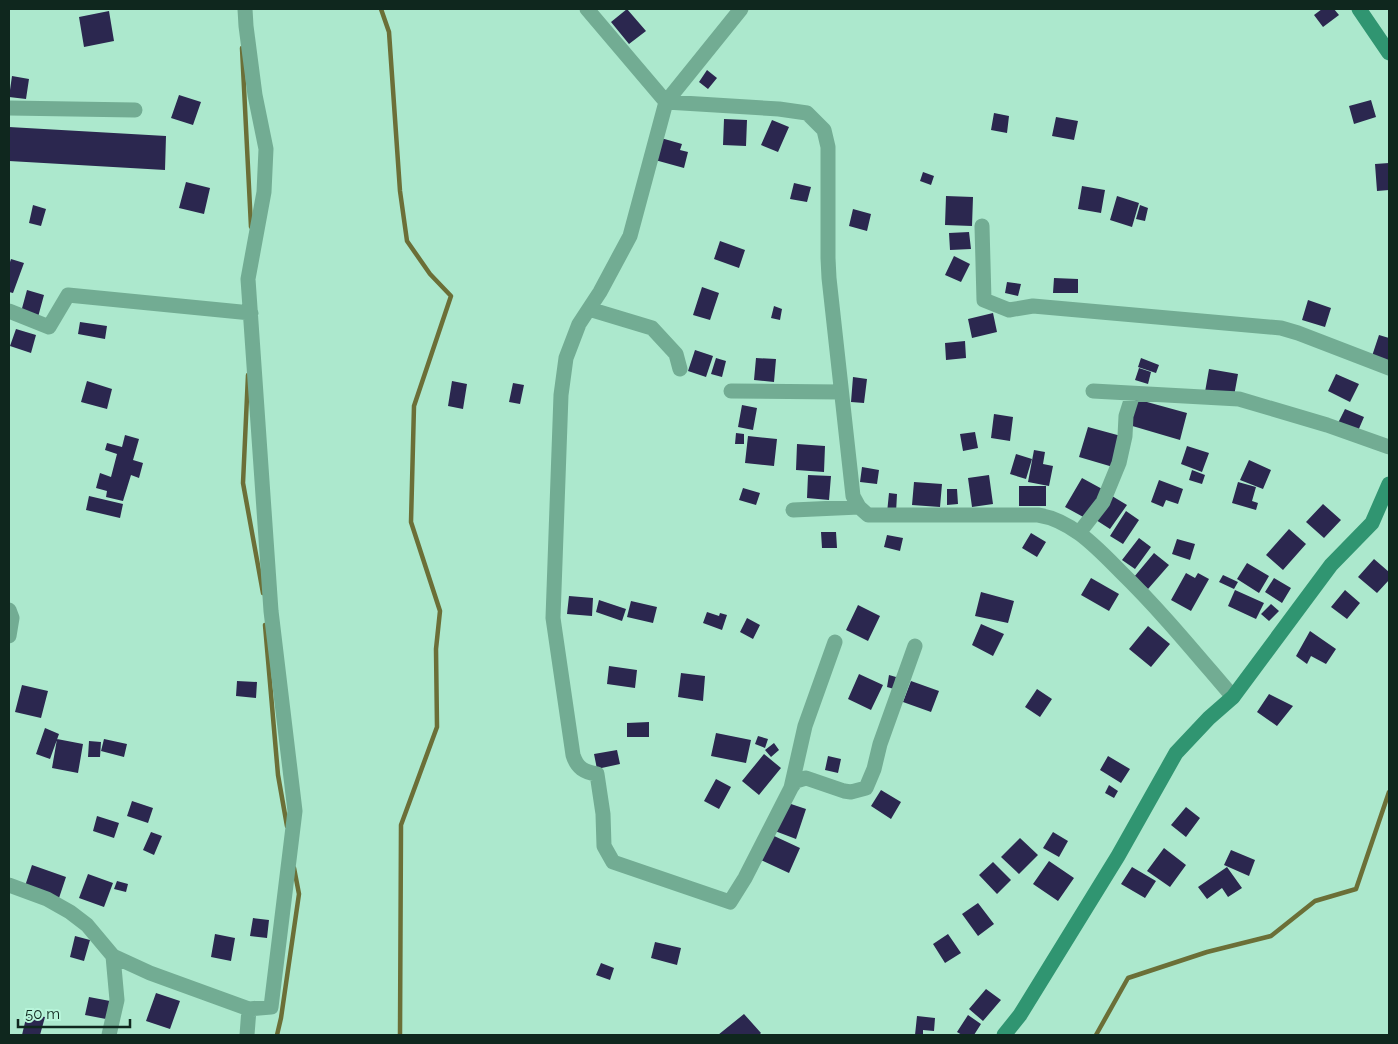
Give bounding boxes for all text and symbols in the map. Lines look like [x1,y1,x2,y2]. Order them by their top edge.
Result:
scale bar [18,996,130,1028]
text: 50 m [25,1005,60,1023]

